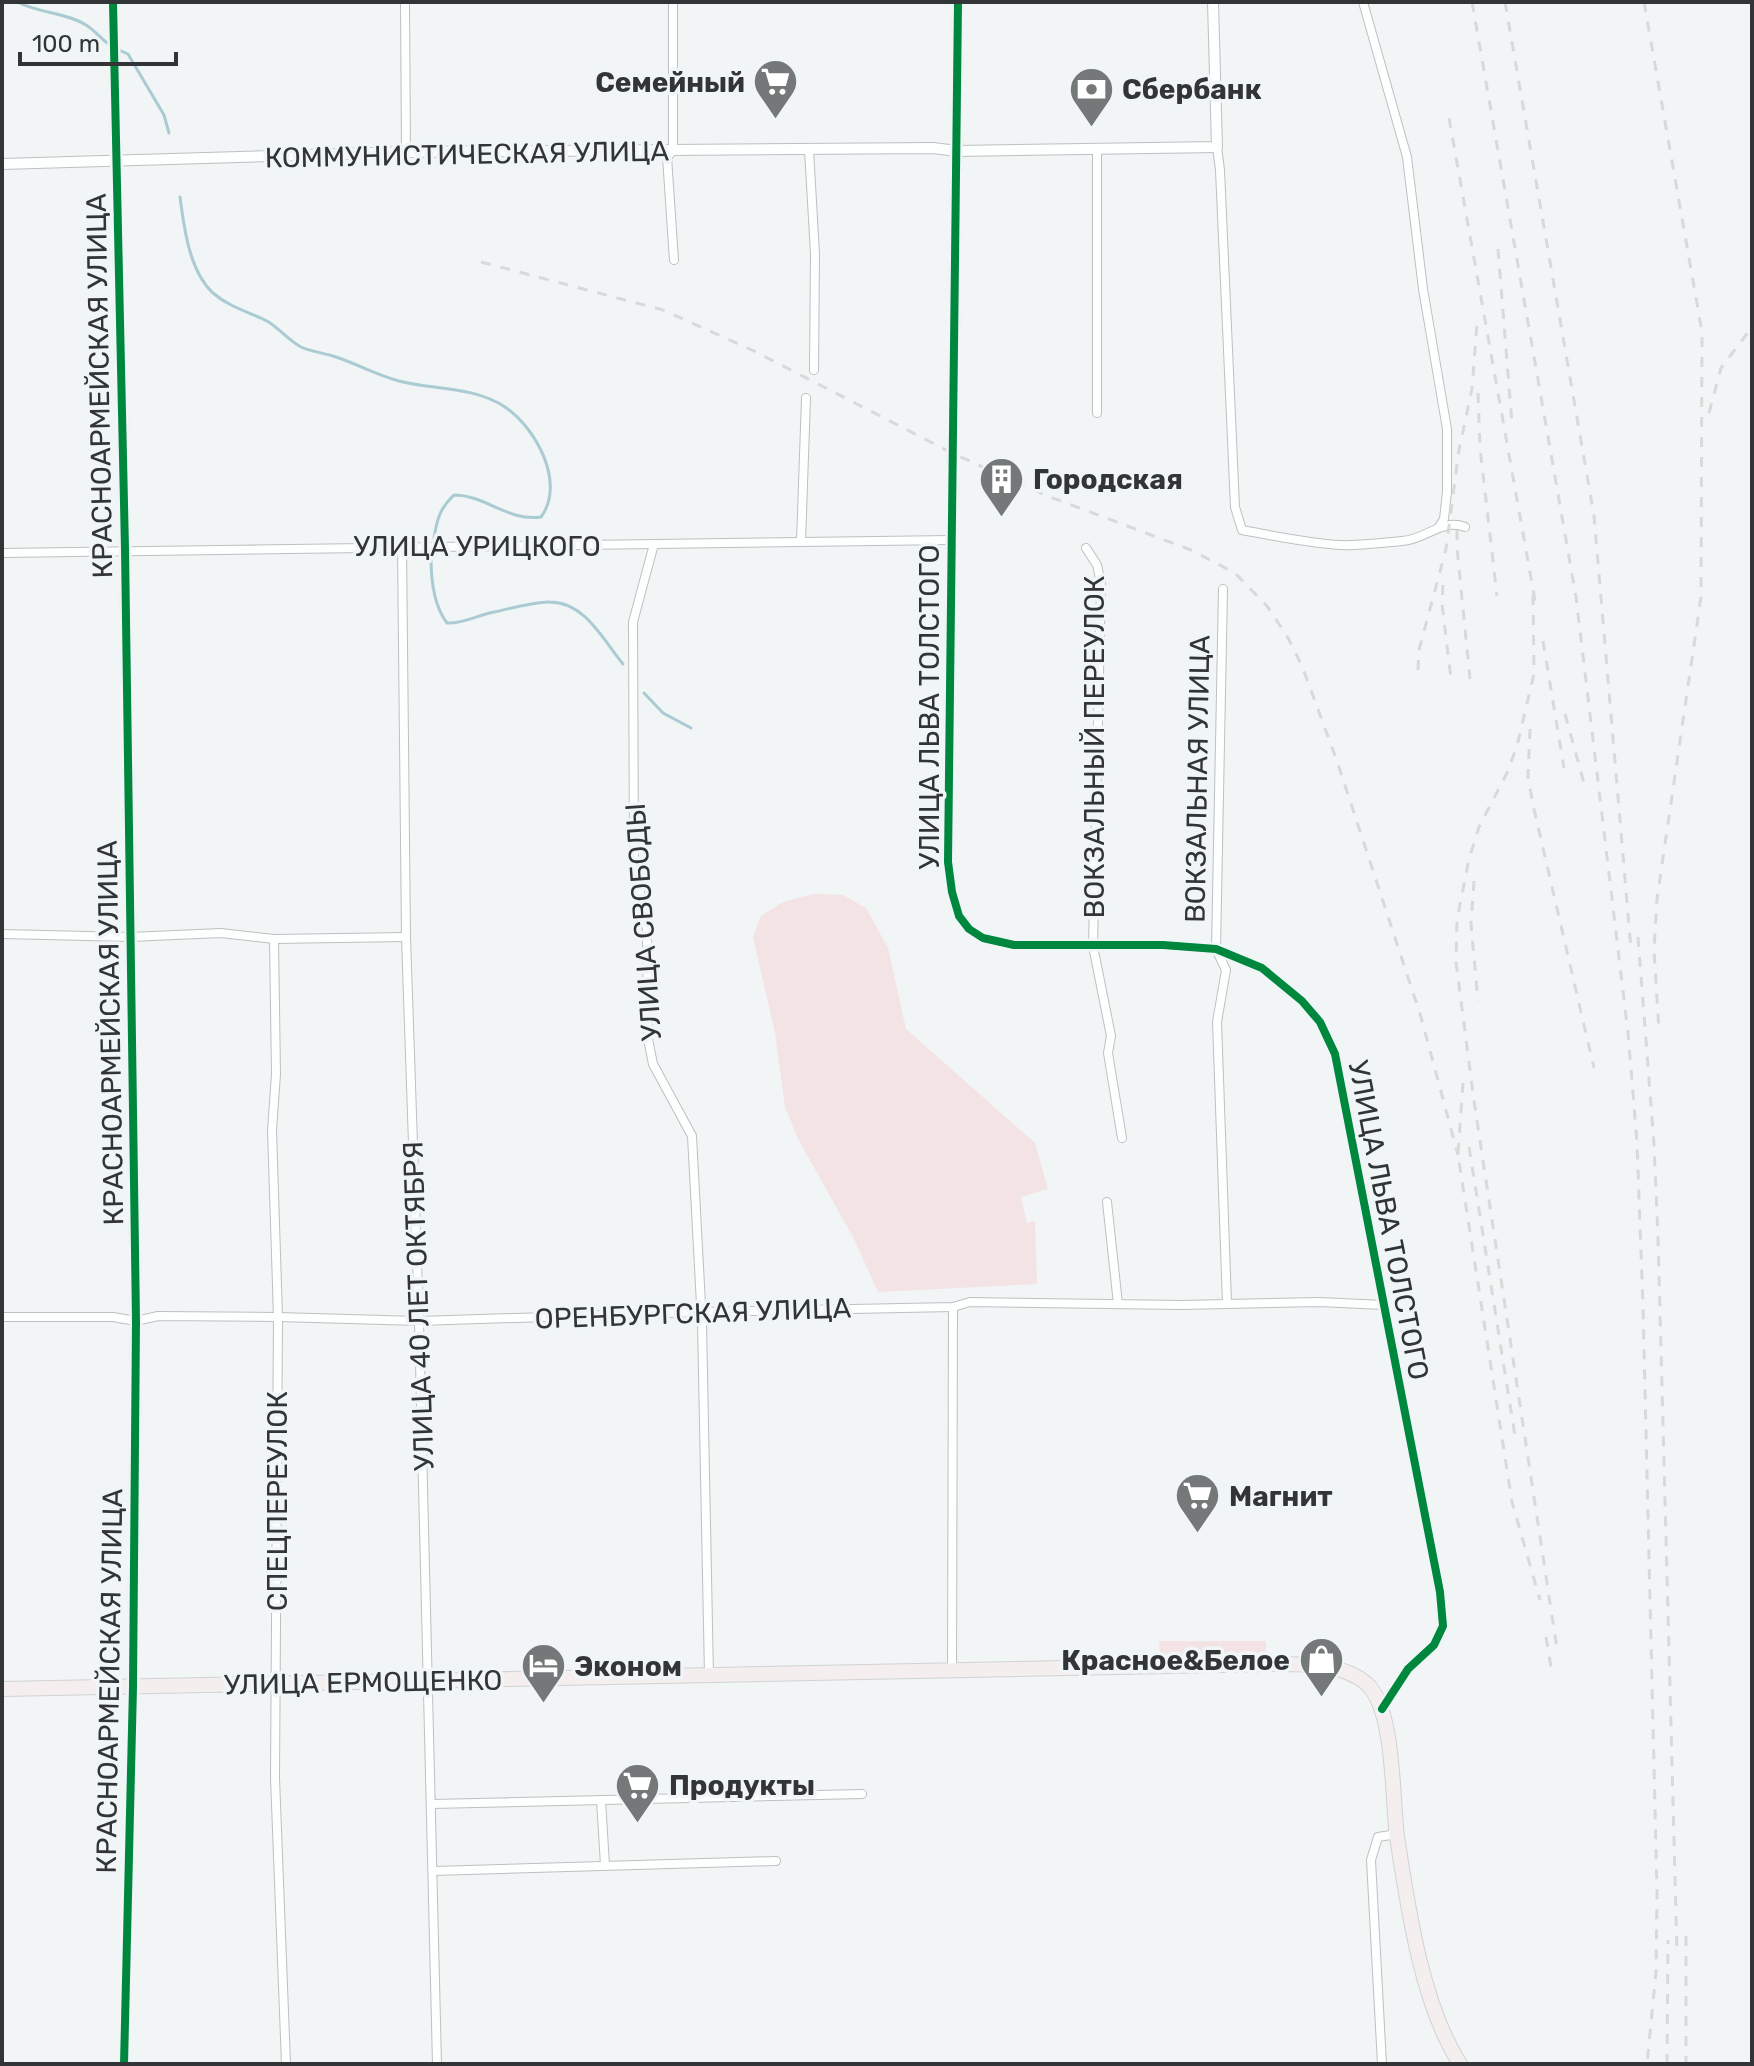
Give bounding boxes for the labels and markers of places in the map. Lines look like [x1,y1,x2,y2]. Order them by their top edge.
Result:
supermarket icon: Семейный [752,58,800,121]
bank icon: Сбербанк [1067,65,1115,128]
place label: Семейный [595,66,745,99]
place label: Сбербанк [1122,73,1262,106]
building icon: Городская [978,455,1026,518]
place label: Городская [1033,463,1183,496]
supermarket icon: Магнит [1174,1472,1222,1535]
place label: Магнит [1229,1480,1333,1513]
shop icon: Красное&Белое [1297,1636,1345,1699]
hotel icon: Эконом [519,1642,567,1705]
place label: Красное&Белое [1061,1644,1290,1677]
place label: Эконом [574,1650,682,1683]
supermarket icon: Продукты [614,1761,662,1824]
place label: Продукты [669,1769,815,1802]

